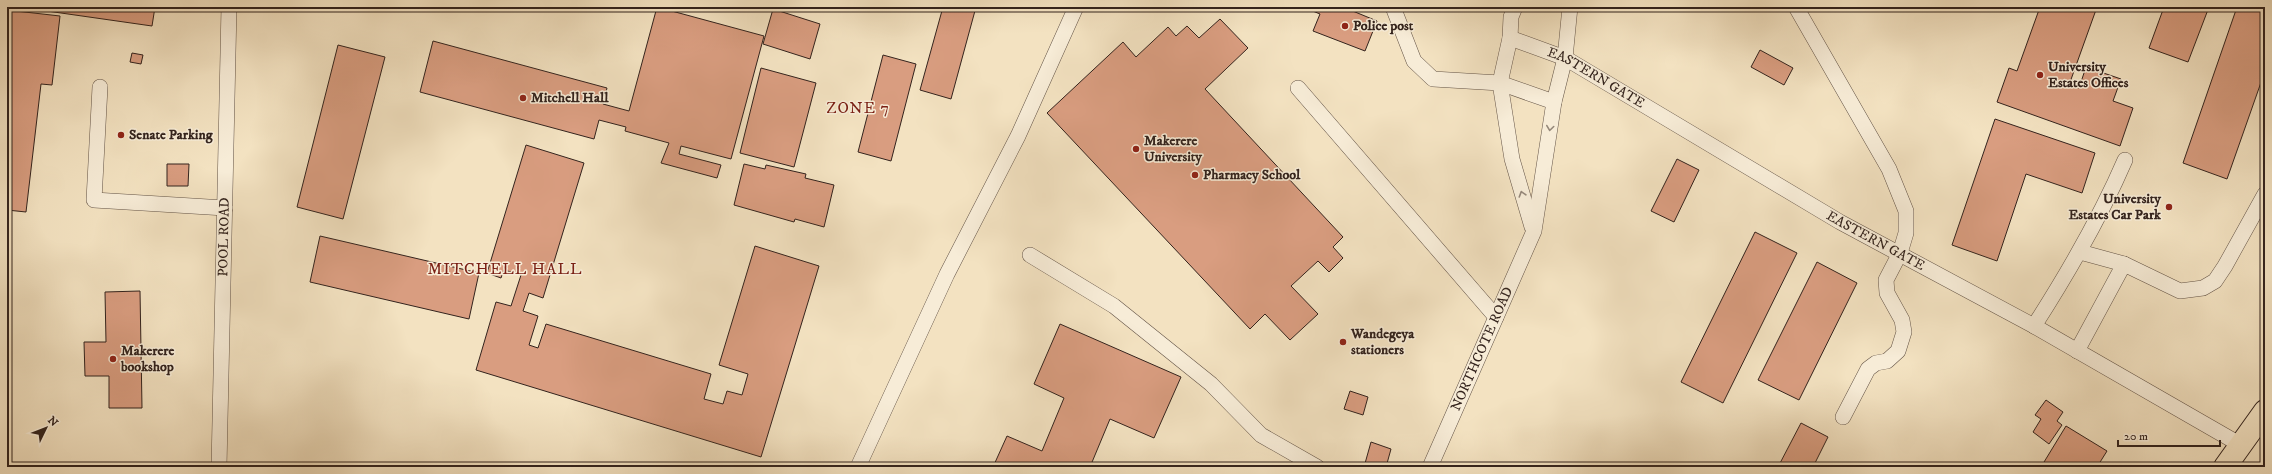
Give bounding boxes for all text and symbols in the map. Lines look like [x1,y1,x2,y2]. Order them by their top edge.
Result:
place label: Police post [1353,17,1414,35]
marker: Police post [1340,21,1350,31]
street label: EASTERN GATE [1545,43,1648,112]
place label: University Estates Offices [2048,58,2129,92]
marker: University Estates Offices [2035,70,2045,80]
place label: Mitchell Hall [531,89,609,107]
marker: Mitchell Hall [518,93,528,103]
district label: ZONE 7 [826,98,890,118]
one-way arrow [1546,125,1555,131]
place label: Senate Parking [129,126,214,144]
marker: Senate Parking [116,130,126,140]
place label: Makerere University [1144,132,1202,166]
marker: Makerere University [1131,144,1141,154]
place label: Pharmacy School [1203,166,1301,184]
marker: Pharmacy School [1190,170,1200,180]
place label: University Estates Car Park [2068,190,2162,224]
one-way arrow [1518,191,1527,198]
street label: POOL ROAD [214,197,234,277]
marker: University Estates Car Park [2164,202,2174,212]
street label: EASTERN GATE [1823,207,1928,275]
district label: MITCHELL HALL [428,259,582,279]
street label: NORTHCOTE ROAD [1447,284,1517,414]
place label: Wandegeya stationers [1350,325,1415,359]
marker: Wandegeya stationers [1338,337,1348,347]
place label: Makerere bookshop [120,342,175,376]
marker: Makerere bookshop [108,354,118,364]
north arrow [26,408,66,448]
text: N [44,414,61,430]
scale bar [2118,422,2220,448]
text: 20 m [2124,429,2148,444]

